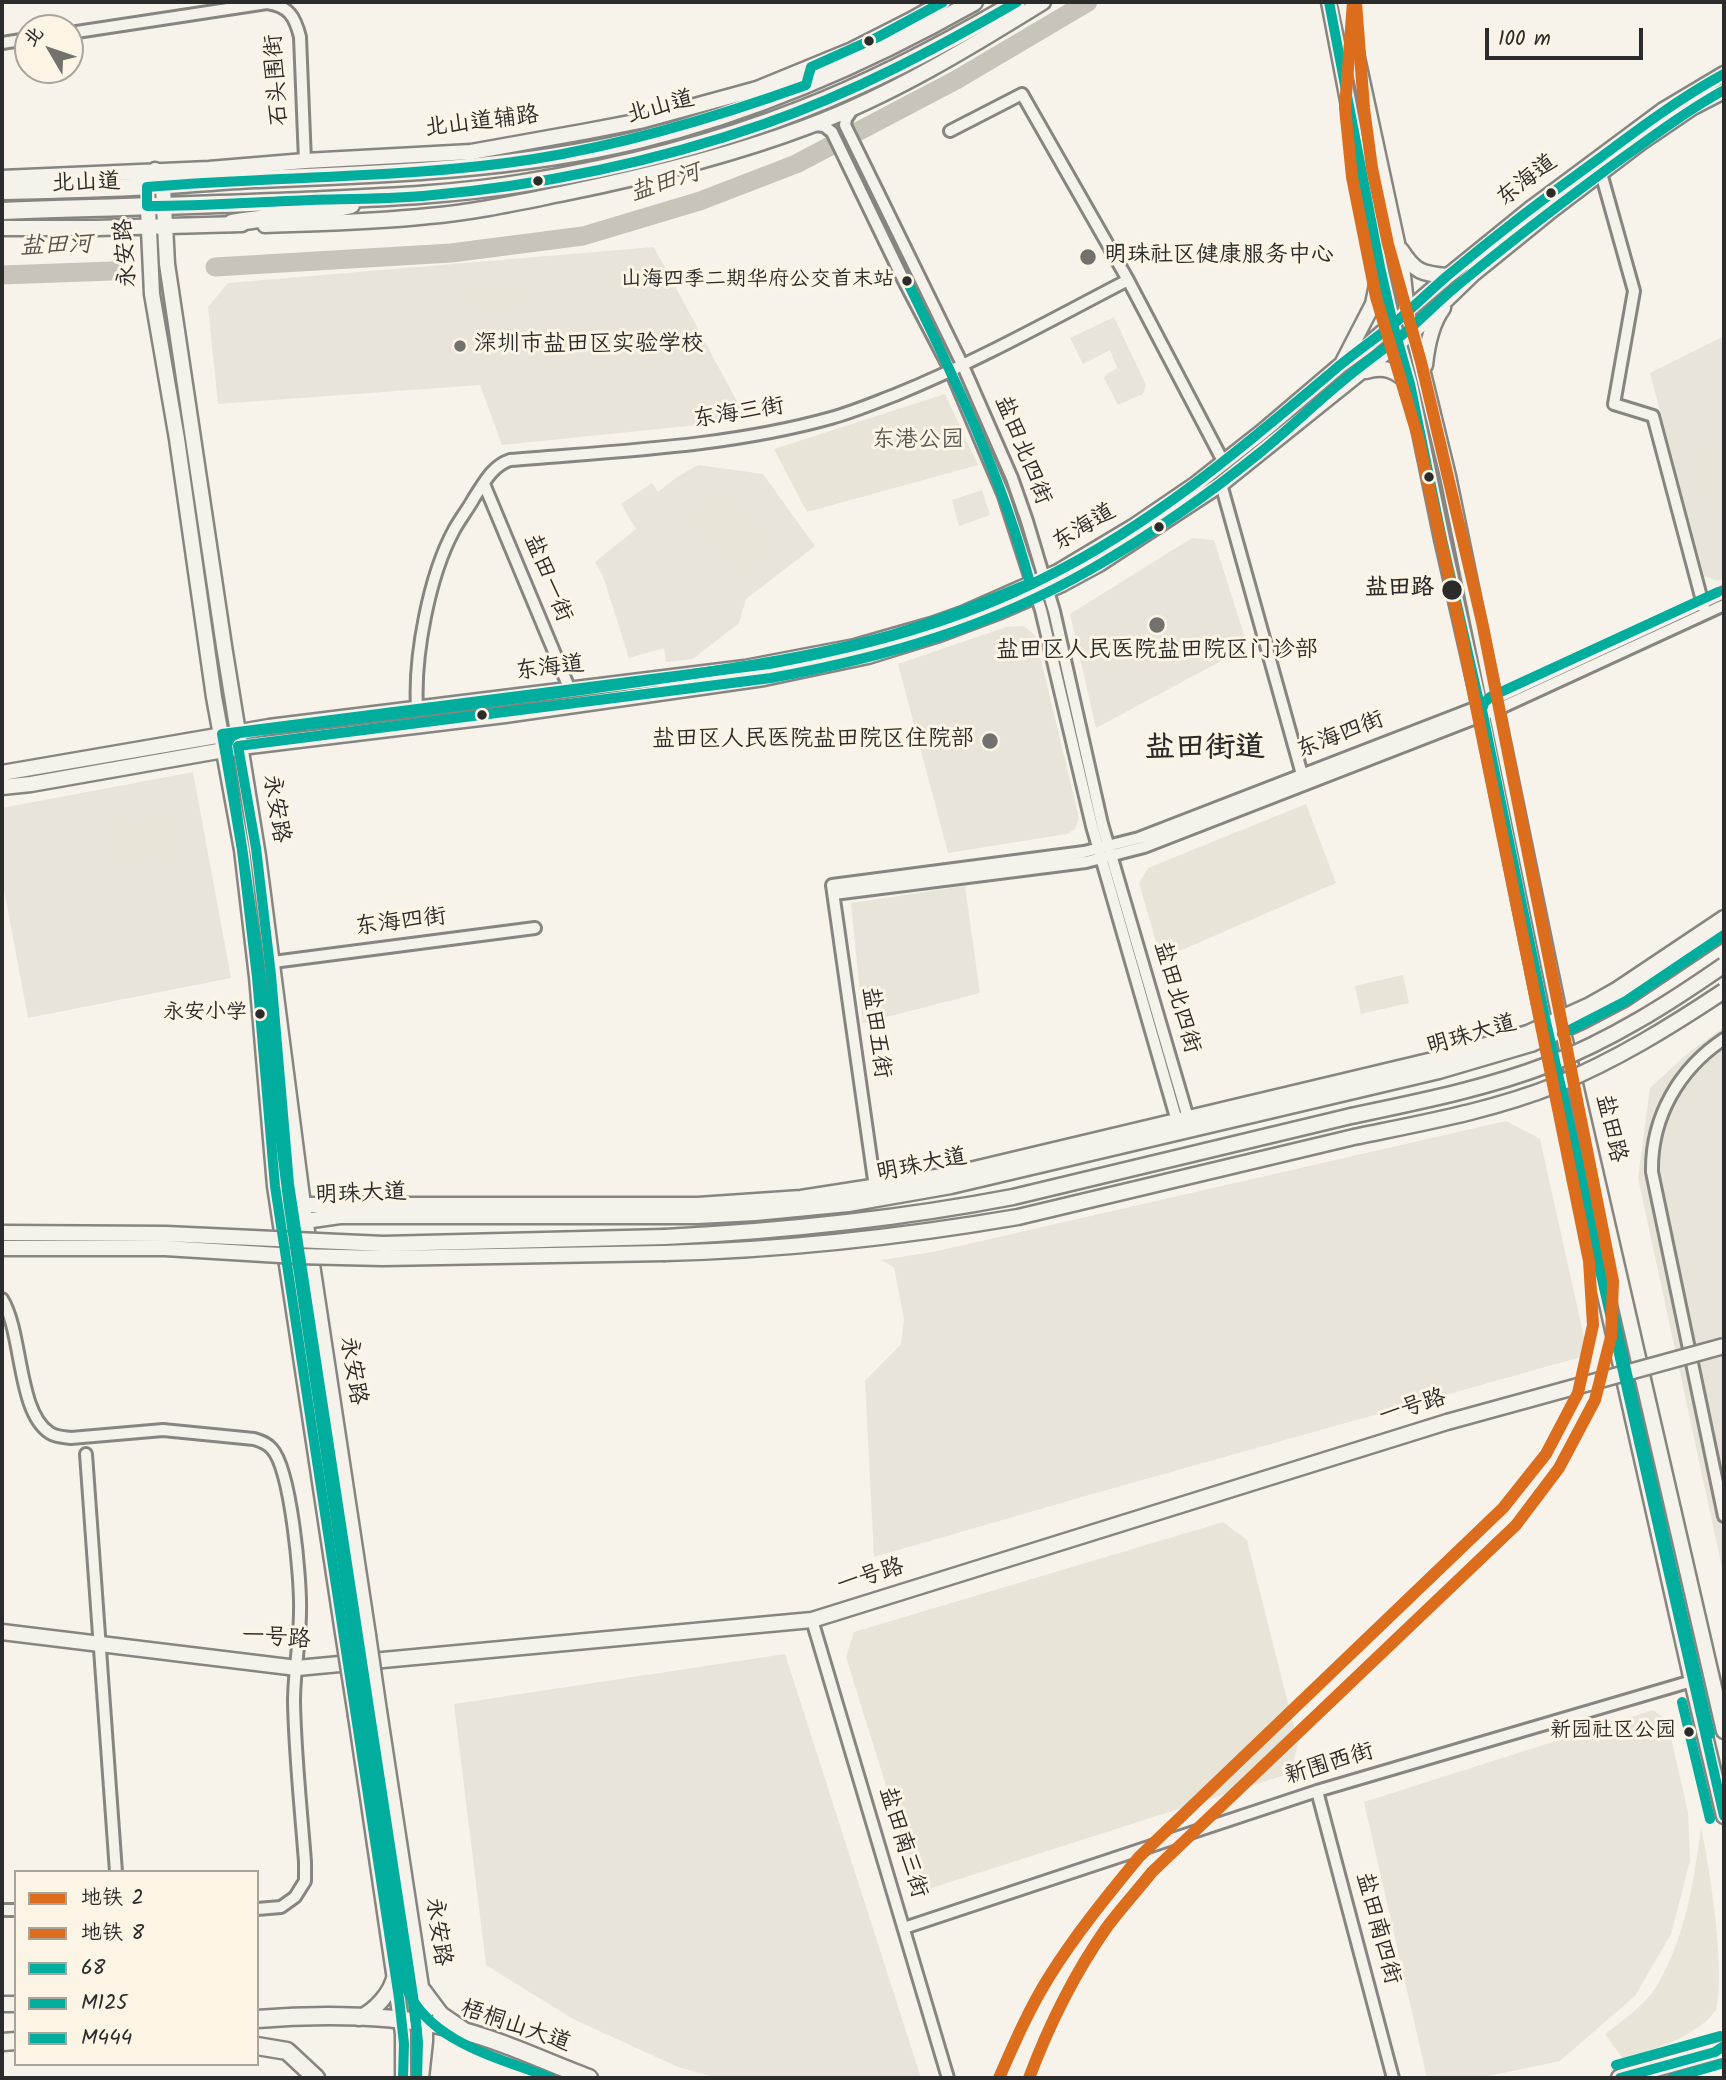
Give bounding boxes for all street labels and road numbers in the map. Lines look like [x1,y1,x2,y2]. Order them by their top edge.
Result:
street label: 石头围街 [262,33,296,127]
street label: 北山道 [624,87,698,131]
street label: 北山道辅路 [423,103,541,145]
street label: 东海道 [1492,150,1564,214]
street label: 北山道 [51,170,121,200]
street label: 永安路 [112,218,144,288]
street label: 盐田北四街 [987,393,1055,509]
street label: 东海三街 [691,394,787,436]
street label: 东海道 [1048,499,1122,559]
street label: 盐田一街 [516,531,576,627]
street label: 东海道 [514,652,586,688]
street label: 东海四街 [1293,708,1389,766]
street label: 永安路 [255,773,293,845]
street label: 东海四街 [354,905,448,943]
street label: 盐田北四街 [1146,939,1204,1057]
street label: 盐田五街 [854,986,894,1080]
street label: 明珠大道 [1424,1011,1520,1063]
street label: 盐田路 [1588,1092,1630,1166]
street label: 明珠大道 [874,1145,970,1189]
street label: 明珠大道 [315,1181,407,1211]
street label: 永安路 [332,1335,370,1407]
street label: 一号路 [1376,1386,1450,1432]
street label: 一号路 [834,1555,908,1601]
street label: 一号路 [241,1624,311,1656]
street label: 新围西街 [1282,1739,1378,1793]
street label: 盐田南三街 [871,1784,931,1902]
street label: 盐田南四街 [1348,1870,1404,1988]
street label: 永安路 [418,1896,454,1968]
street label: 梧桐山大道 [456,1996,574,2060]

